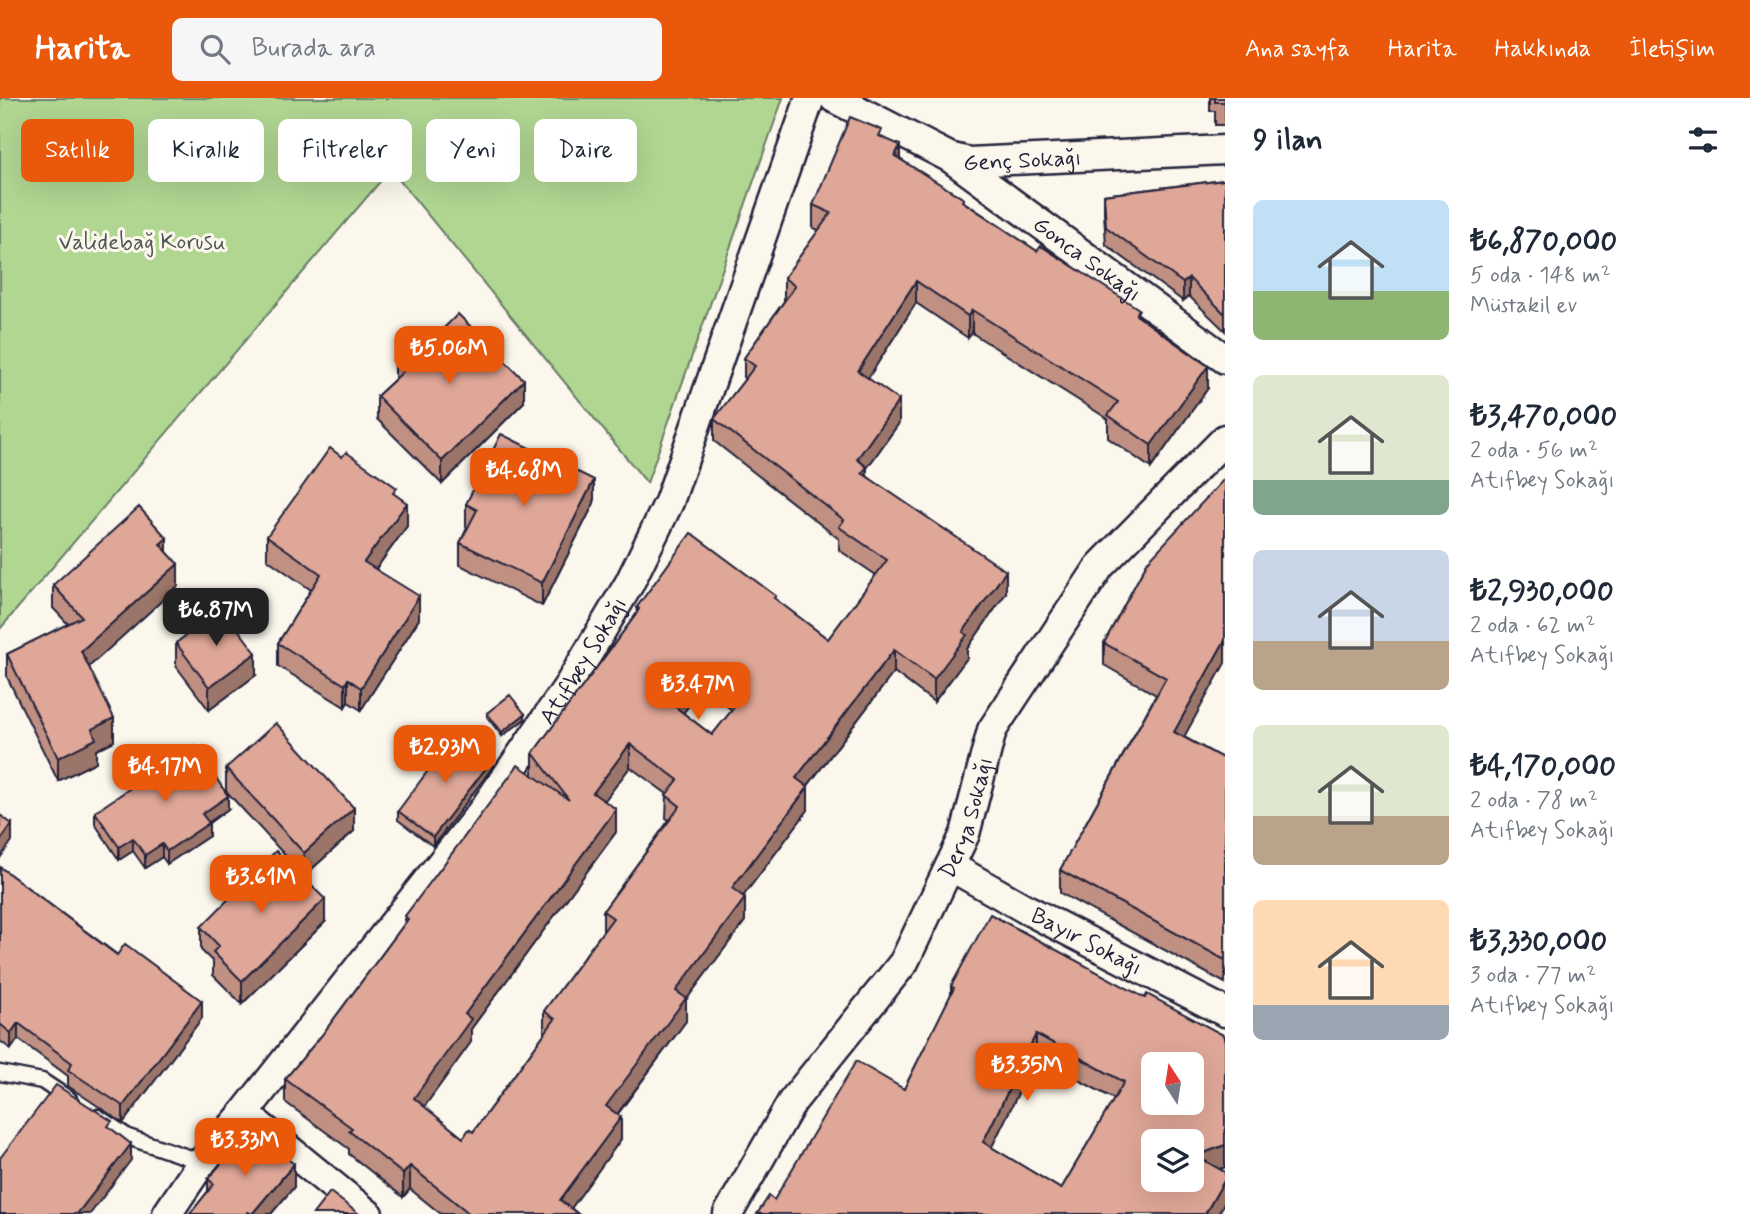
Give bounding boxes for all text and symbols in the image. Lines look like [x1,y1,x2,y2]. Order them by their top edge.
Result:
search box [172,18,662,81]
text: Harita [35,27,130,71]
icon: search [196,30,234,68]
text: Burada ara [252,32,376,66]
text: Ana sayfa [1245,34,1350,65]
text: Harita [1388,34,1457,65]
text: Hakkında [1495,34,1591,65]
text: İletişim [1629,34,1715,65]
chip: Satılık [21,119,134,182]
chip: Kiralık [148,119,264,182]
chip: Filtreler [278,119,412,182]
chip: Yeni [426,119,520,182]
chip: Daire [534,119,637,182]
text: 9 ilan [1253,121,1323,160]
icon: filters [1684,121,1722,159]
street label: Genç Sokağı [962,144,1082,179]
street label: Gonca Sokağı [1026,210,1147,310]
text: ₺6,870,000 [1470,222,1617,261]
park label: Validebağ Korusu [58,228,226,258]
icon: home [1309,228,1393,312]
text: 5 oda · 148 m² [1470,261,1611,291]
text: Müstakil ev [1470,291,1577,321]
pin: ₺5.06M [392,327,506,386]
text: ₺5.06M [410,334,488,364]
text: ₺3,470,000 [1470,397,1617,436]
icon: home [1309,403,1393,487]
text: 2 oda · 56 m² [1470,436,1598,466]
pin: ₺4.68M [467,448,581,508]
text: ₺4.68M [486,456,562,486]
text: Atıfbey Sokağı [1470,466,1615,496]
text: ₺2,930,000 [1470,572,1614,611]
icon: home [1309,578,1393,662]
pin: ₺6.87M [159,588,273,648]
street label: Atıfbey Sokağı [533,592,635,731]
text: ₺6.87M [179,596,253,626]
text: 2 oda · 62 m² [1470,611,1595,641]
text: Atıfbey Sokağı [1470,641,1615,671]
pin: ₺3.47M [641,662,755,722]
text: ₺3.47M [661,670,735,700]
pin: ₺2.93M [388,726,502,785]
text: ₺2.93M [410,733,480,763]
pin: ₺4.17M [108,744,222,804]
text: ₺4,170,000 [1470,747,1616,786]
text: ₺4.17M [128,752,202,782]
icon: home [1309,753,1393,837]
street label: Derya Sokağı [933,754,1001,884]
text: 2 oda · 78 m² [1470,786,1598,816]
text: Atıfbey Sokağı [1470,816,1615,846]
pin: ₺3.61M [204,856,318,915]
text: ₺3.61M [226,863,296,893]
street label: Bayır Sokağı [1025,901,1147,983]
text: ₺3,330,000 [1470,922,1607,961]
icon: home [1309,928,1393,1012]
text: 3 oda · 77 m² [1470,961,1596,991]
text: Atıfbey Sokağı [1470,991,1615,1021]
pin: ₺3.35M [970,1044,1084,1103]
text: ₺3.35M [991,1051,1063,1081]
north arrow [1141,1052,1204,1115]
map controls [1141,1052,1204,1192]
pin: ₺3.33M [188,1118,302,1178]
text: ₺3.33M [211,1126,279,1156]
button: layers [1141,1129,1204,1192]

